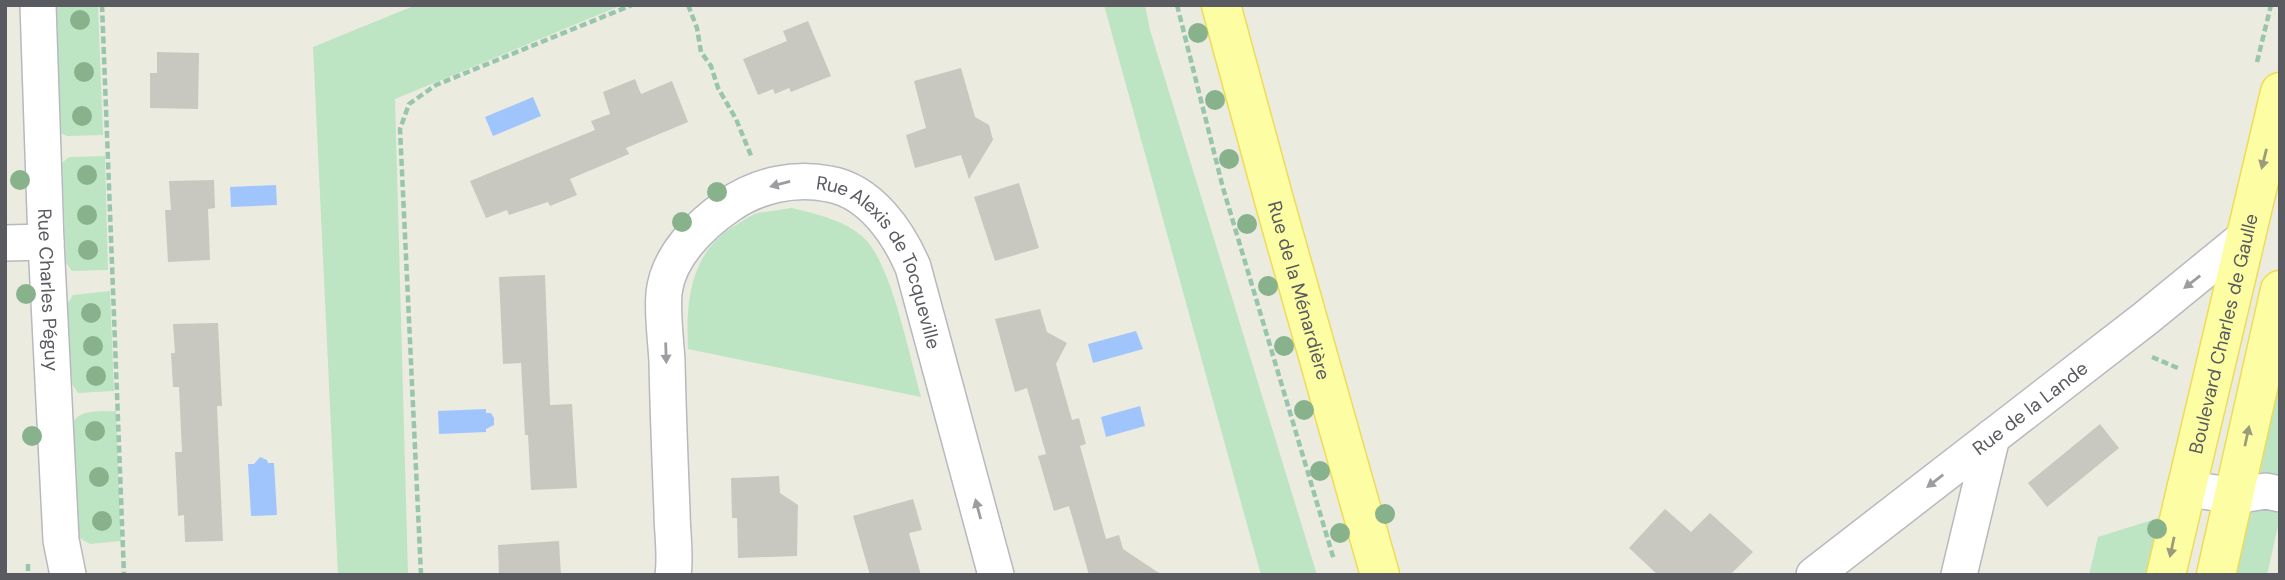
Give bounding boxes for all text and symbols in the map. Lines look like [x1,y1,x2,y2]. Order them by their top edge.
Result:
one-way arrow [2258,148,2269,170]
street label: Rue Alexis de Tocqueville [815,170,947,352]
one-way arrow [769,180,790,190]
street label: Rue de la Ménardière [1262,198,1337,383]
street label: Rue Charles Péguy [32,208,65,372]
street label: Boulevard Charles de Gaulle [2183,211,2263,456]
one-way arrow [2183,274,2201,289]
one-way arrow [661,342,672,364]
street label: Rue de la Lande [1967,355,2093,460]
one-way arrow [2242,425,2253,447]
one-way arrow [1926,474,1944,489]
one-way arrow [972,498,983,520]
one-way arrow [2167,536,2178,558]

